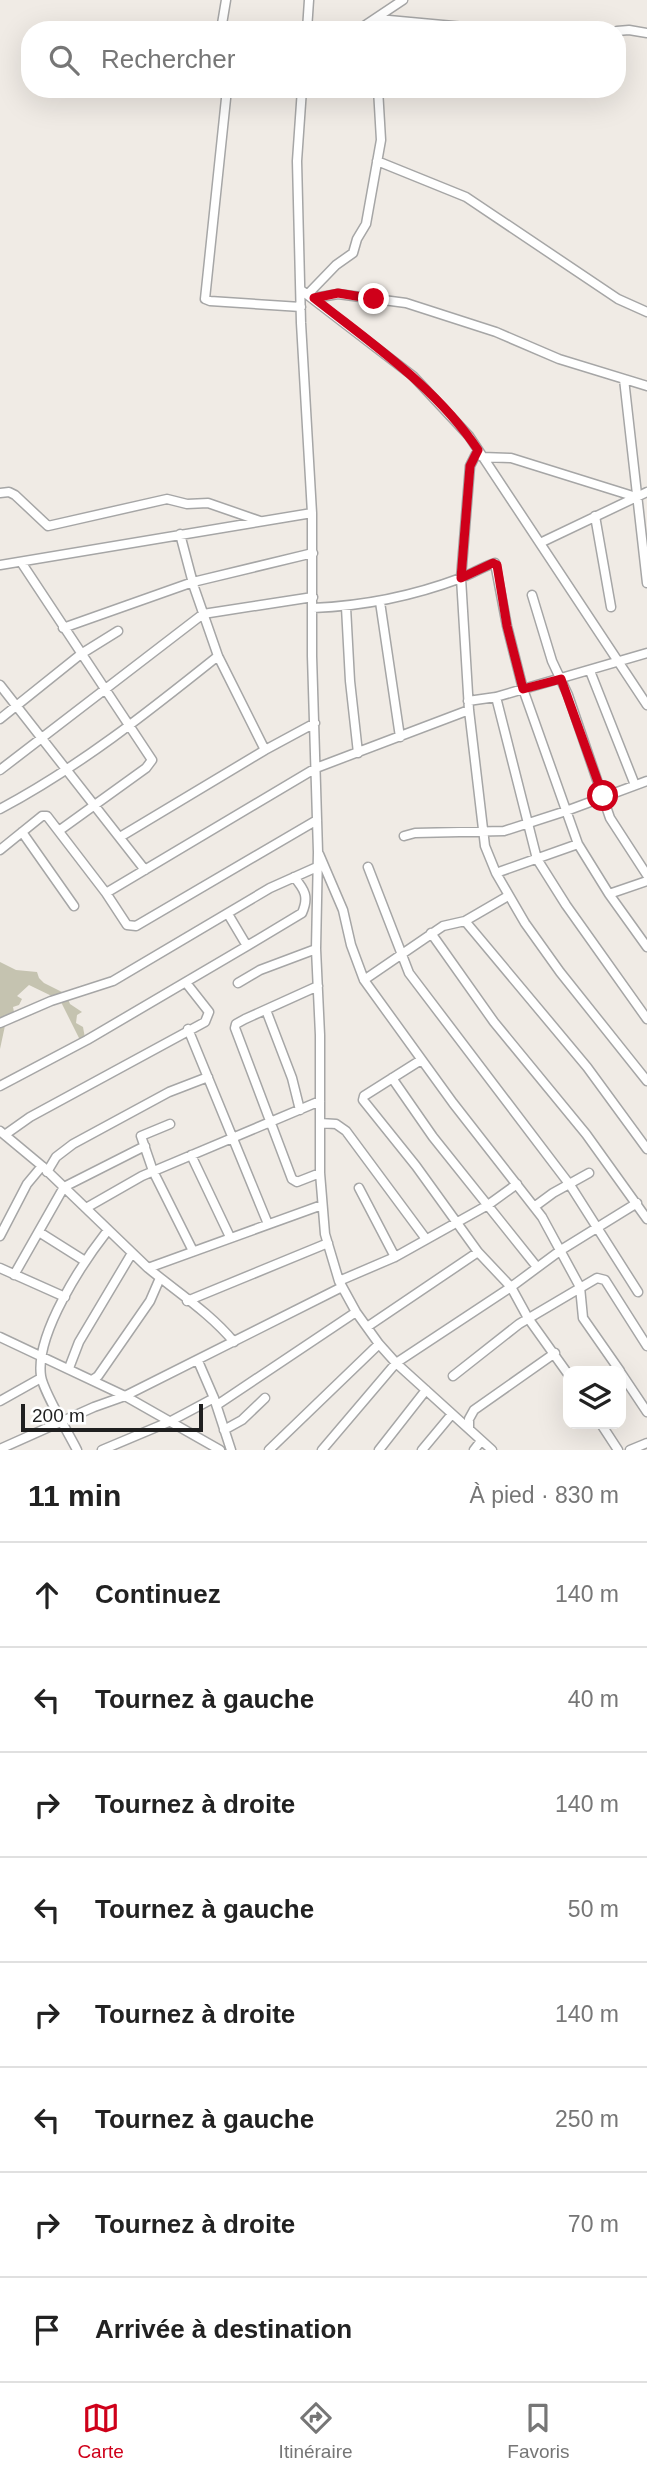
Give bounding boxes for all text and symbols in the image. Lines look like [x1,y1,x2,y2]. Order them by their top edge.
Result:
search box [21,21,626,98]
icon: search [45,41,83,79]
text: Rechercher [101,44,235,74]
route end [358,283,389,314]
route start [587,780,618,811]
map controls [563,1366,626,1429]
button: layers [563,1366,626,1429]
scale bar [21,1401,203,1433]
text: 200 m [32,1405,85,1426]
text: 11 min [28,1479,121,1512]
text: À pied · 830 m [469,1482,619,1508]
icon: ahead [28,1576,66,1614]
text: Continuez [95,1579,221,1609]
text: 140 m [555,1581,619,1607]
icon: left [28,1681,66,1719]
text: Tournez à gauche [95,1684,314,1714]
text: 40 m [568,1686,619,1712]
icon: right [28,1786,66,1824]
text: Tournez à droite [95,1789,295,1819]
text: 140 m [555,1791,619,1817]
icon: left [28,1891,66,1929]
text: Tournez à gauche [95,1894,314,1924]
text: 50 m [568,1896,619,1922]
icon: right [28,1996,66,2034]
text: Tournez à droite [95,1999,295,2029]
text: 140 m [555,2001,619,2027]
icon: left [28,2101,66,2139]
text: Tournez à gauche [95,2104,314,2134]
text: 250 m [555,2106,619,2132]
icon: right [28,2206,66,2244]
text: Tournez à droite [95,2209,295,2239]
text: 70 m [568,2211,619,2237]
icon: arrive [28,2311,66,2349]
text: Arrivée à destination [95,2314,352,2344]
tab: Carte [77,2399,124,2463]
tab: Itinéraire [279,2399,353,2463]
tab: Favoris [507,2399,570,2463]

